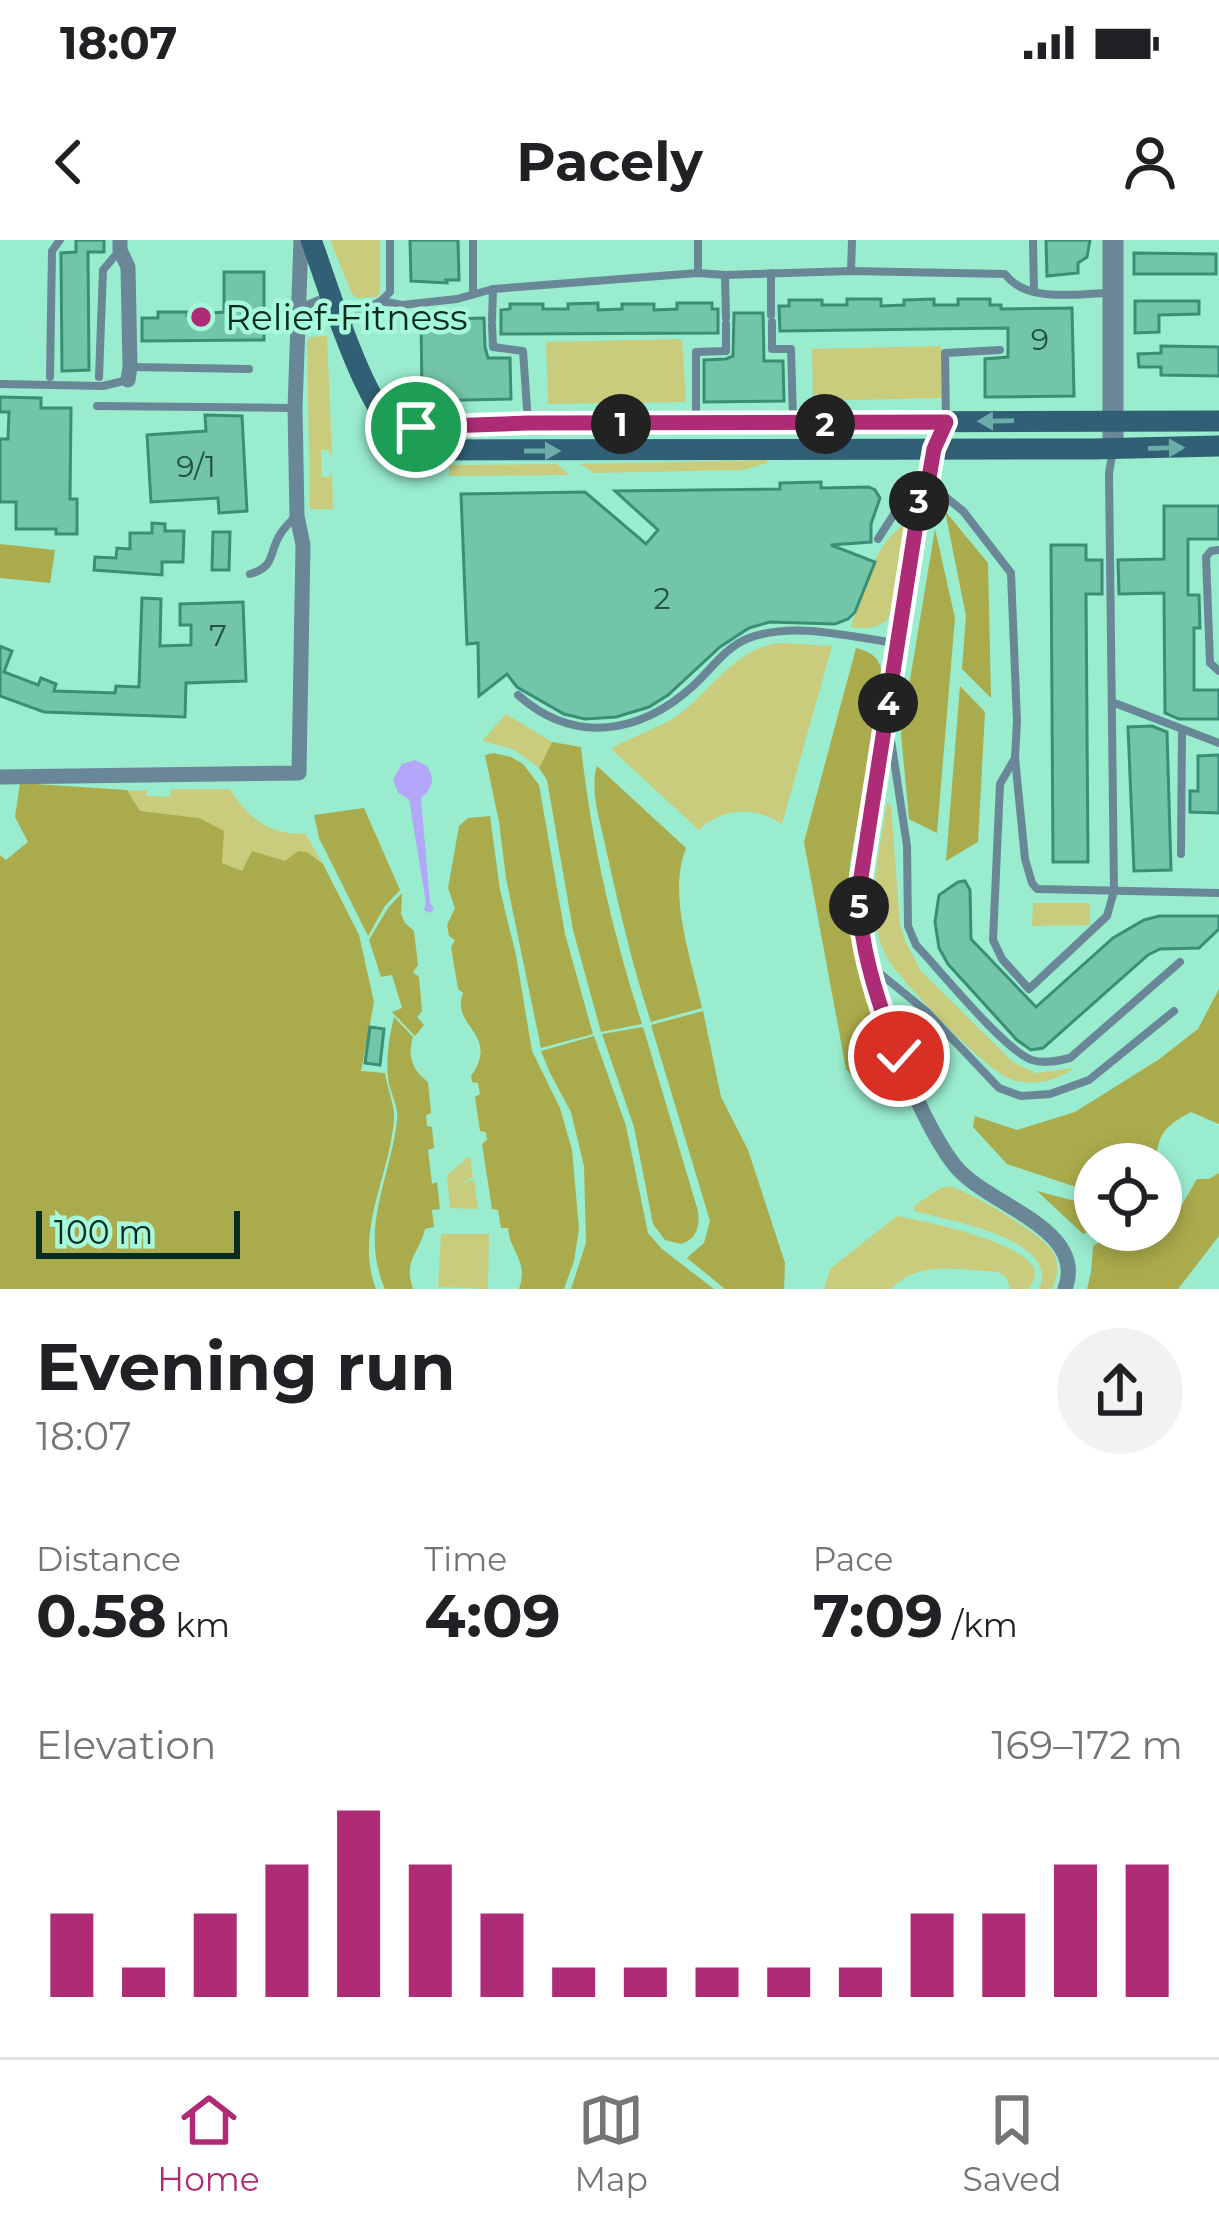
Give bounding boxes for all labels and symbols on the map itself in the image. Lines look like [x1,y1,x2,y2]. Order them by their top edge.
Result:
place label: Relief-Fitness [225,295,467,339]
marker: Relief-Fitness [188,304,214,330]
house number: 9 [1031,321,1049,358]
pin [365,376,467,478]
pin: 1 [591,394,651,454]
pin: 2 [795,394,855,454]
one-way arrow [976,412,1014,431]
one-way arrow [1148,438,1186,457]
one-way arrow [524,441,562,461]
house number: 9/1 [176,448,216,485]
pin: 3 [889,471,949,531]
house number: 2 [653,580,671,617]
house number: 7 [209,617,227,654]
pin: 4 [858,673,918,733]
pin: 5 [829,876,889,936]
pin [848,1005,950,1107]
scale bar [36,1205,240,1258]

